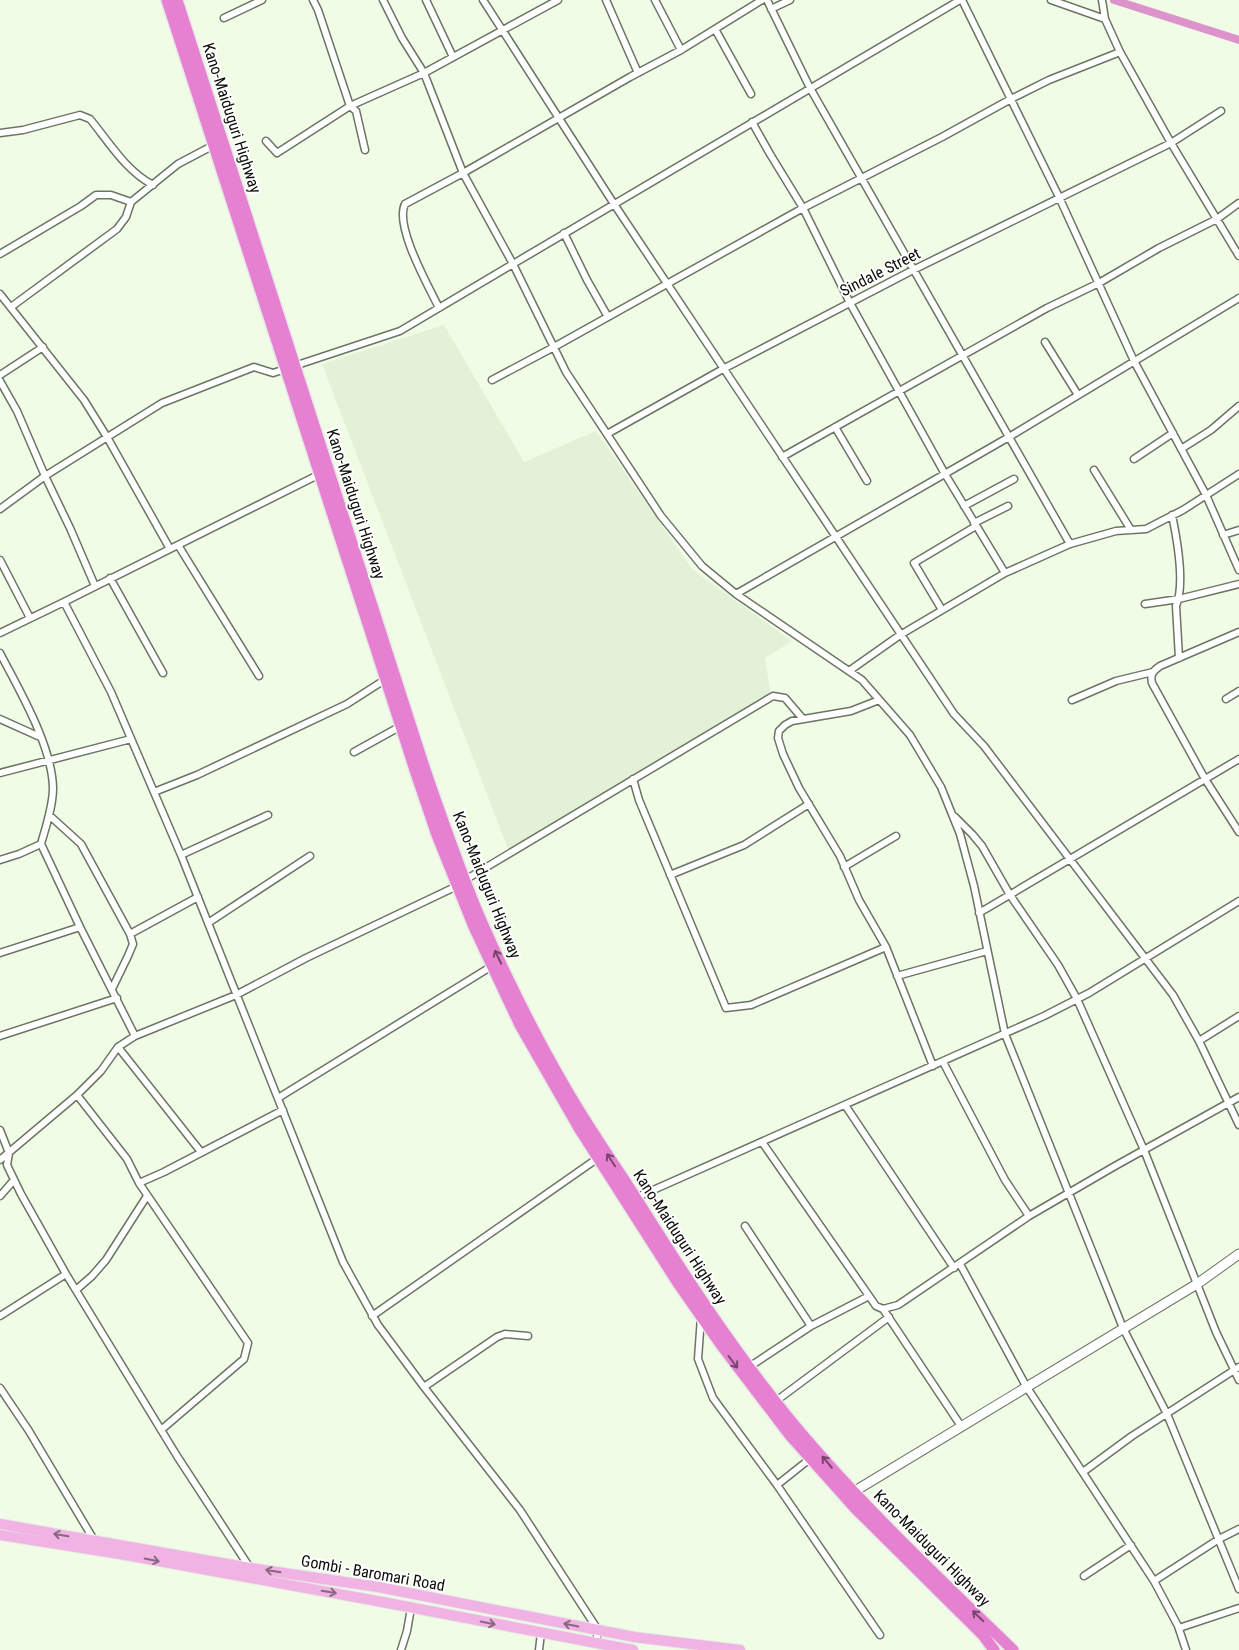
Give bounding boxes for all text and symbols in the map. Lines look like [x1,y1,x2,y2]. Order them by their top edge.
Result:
street label: Kano-Maiduguri Highway [199,40,265,196]
street label: Sindale Street [837,244,924,300]
street label: Kano-Maiduguri Highway [323,426,389,582]
street label: Kano-Maiduguri Highway [449,809,525,962]
one-way arrow [493,950,503,965]
one-way arrow [606,1153,616,1167]
street label: Kano-Maiduguri Highway [629,1166,731,1308]
one-way arrow [728,1355,739,1368]
one-way arrow [822,1456,833,1469]
street label: Kano-Maiduguri Highway [870,1486,994,1610]
one-way arrow [54,1529,70,1539]
street label: Gombi - Baromari Road [300,1551,446,1595]
one-way arrow [143,1556,159,1565]
one-way arrow [266,1566,282,1576]
one-way arrow [320,1588,336,1598]
one-way arrow [971,1610,984,1622]
one-way arrow [480,1618,496,1628]
one-way arrow [563,1619,579,1629]

